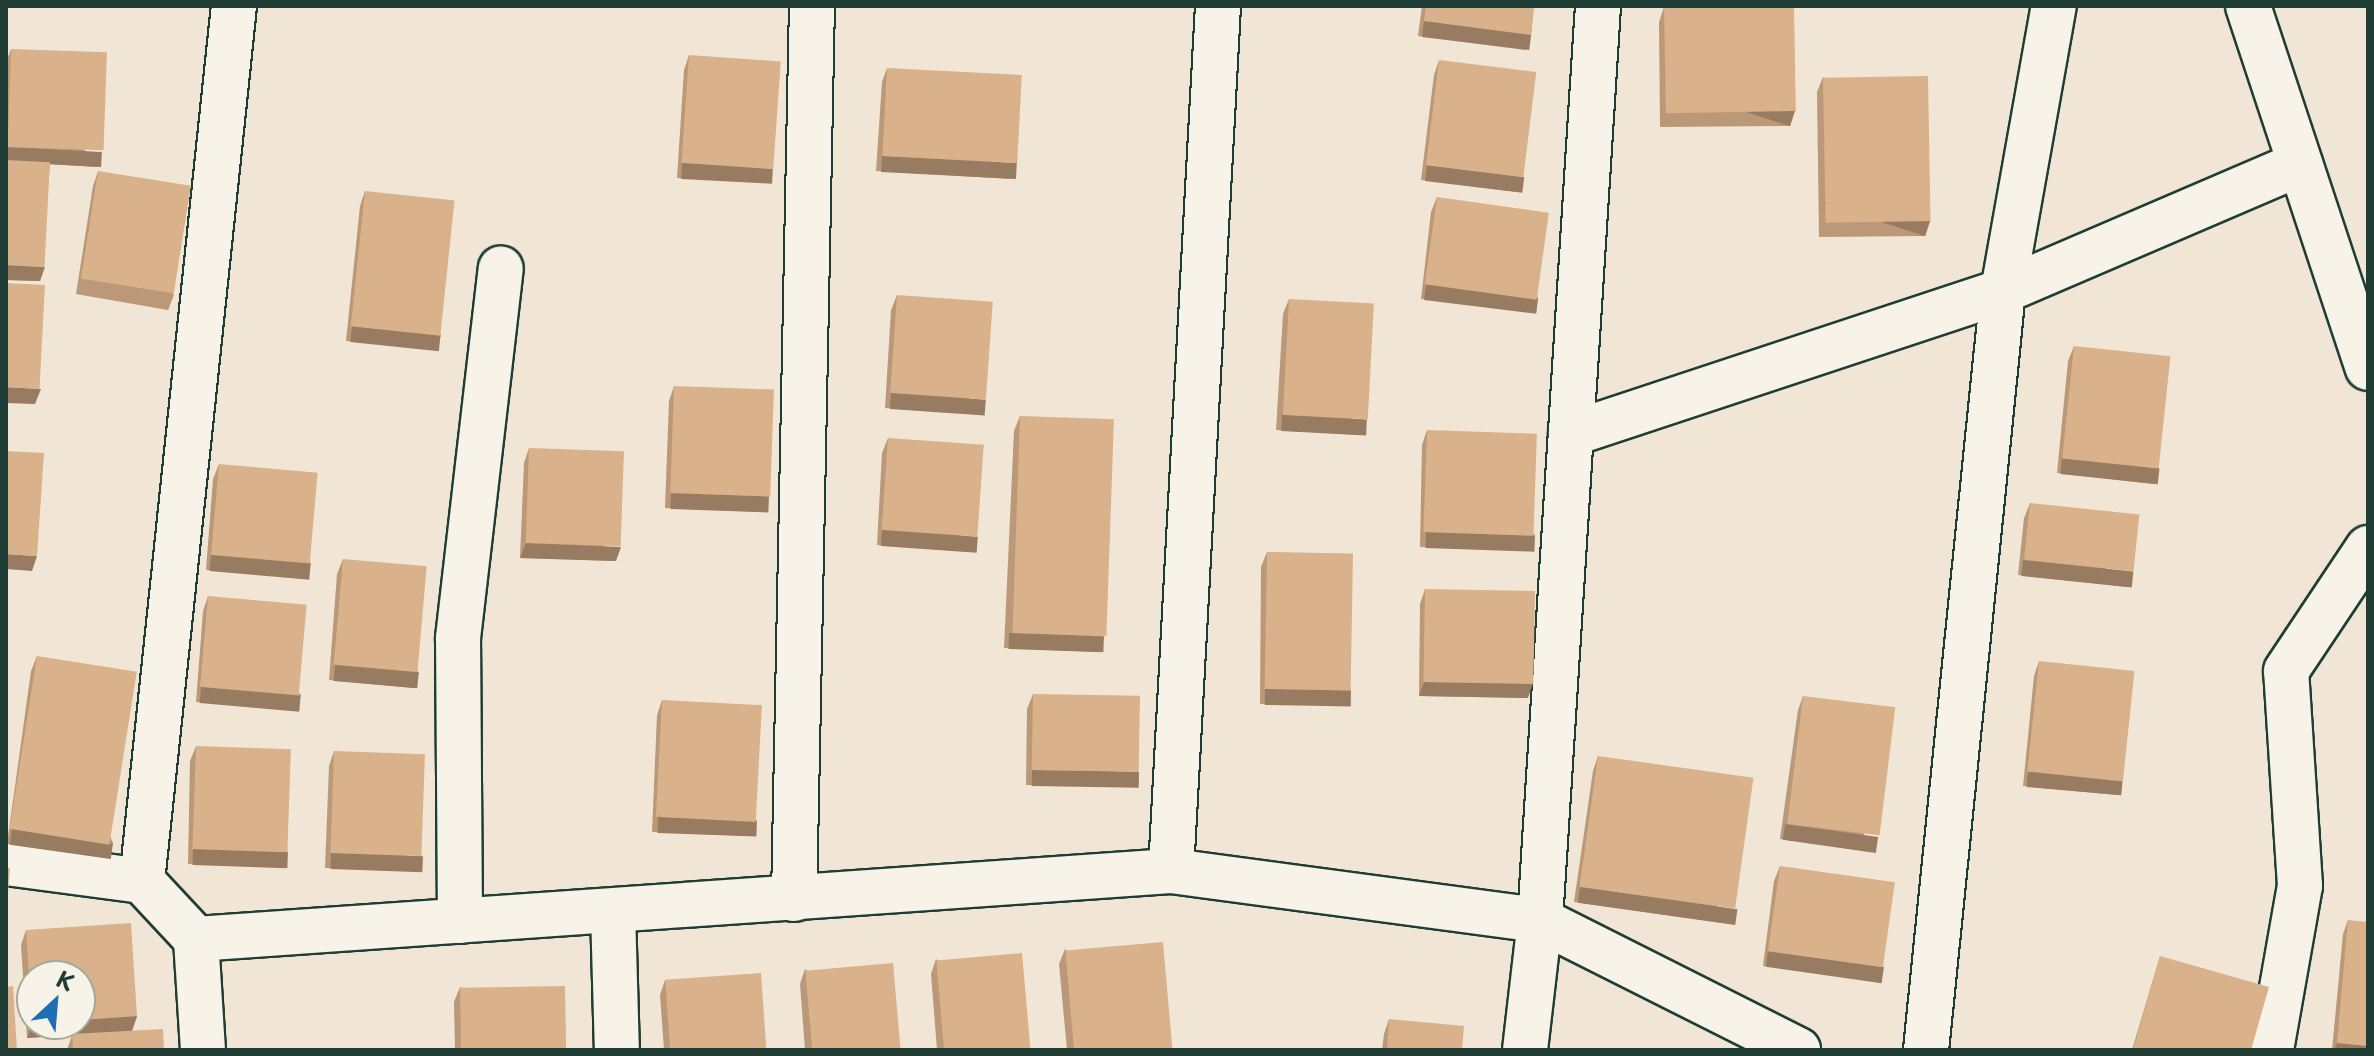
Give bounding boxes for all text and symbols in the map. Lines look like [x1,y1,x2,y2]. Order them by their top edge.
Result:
north arrow [16,960,96,1040]
text: K [51,961,80,998]

